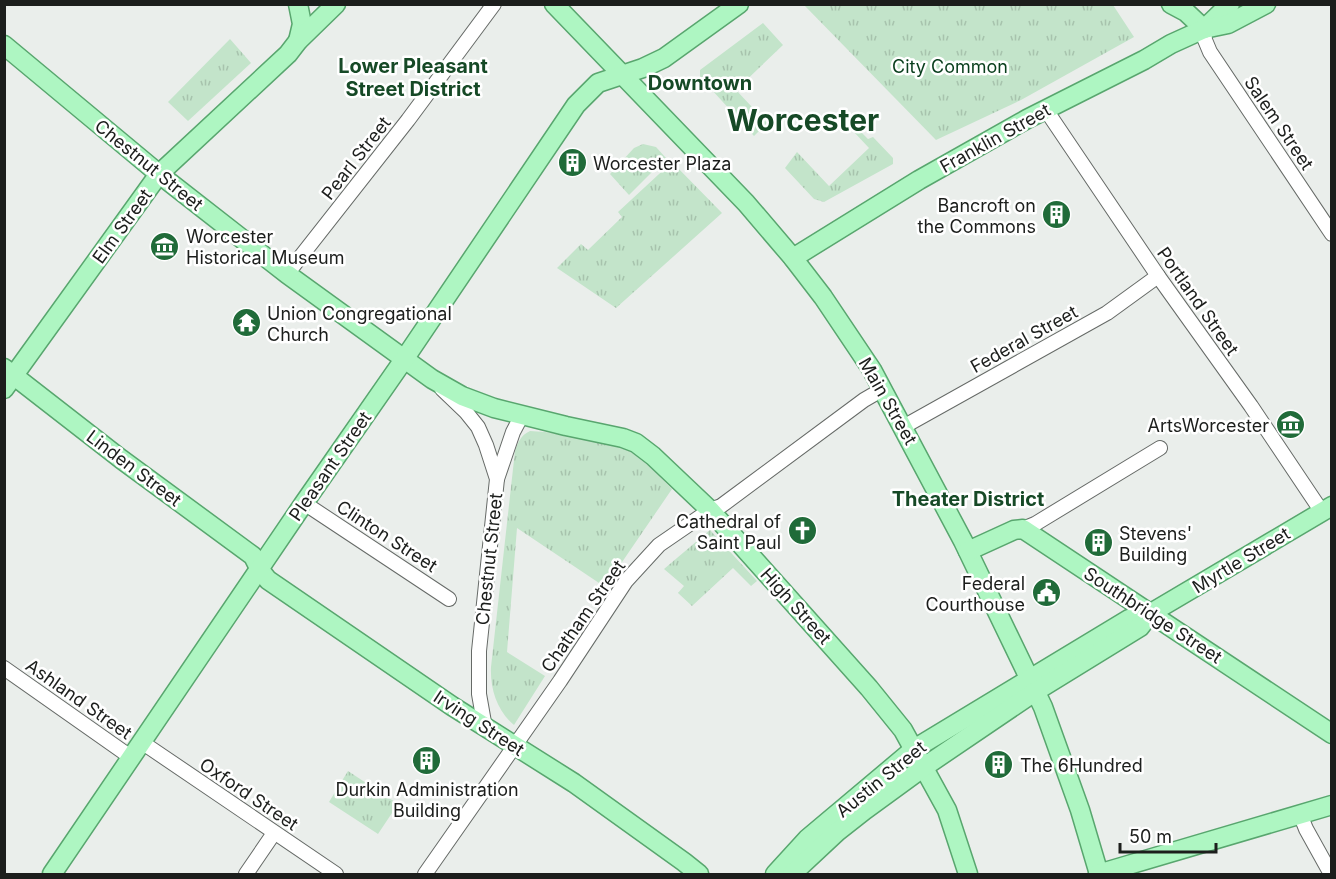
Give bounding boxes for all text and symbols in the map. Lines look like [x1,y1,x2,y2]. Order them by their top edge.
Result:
district label: Lower Pleasant Street District [338,54,488,101]
park label: City Common [892,56,1008,77]
district label: Downtown [648,71,752,95]
street label: Salem Street [1240,72,1318,174]
street label: Franklin Street [936,99,1054,177]
district label: Worcester [727,102,879,138]
street label: Pearl Street [317,112,395,204]
street label: Chestnut Street [91,115,207,215]
building icon: Worcester Plaza [556,147,588,179]
place label: Worcester Plaza [593,153,731,174]
street label: Elm Street [88,185,156,267]
place label: Bancroft on the Commons [918,195,1036,237]
building icon: Bancroft on the Commons [1041,199,1073,231]
place label: Worcester Historical Museum [186,226,344,268]
museum icon: Worcester Historical Museum [149,230,181,262]
street label: Portland Street [1153,243,1243,359]
street label: Federal Street [967,301,1081,377]
place label: Union Congregational Church [267,303,452,345]
temple icon: Union Congregational Church [230,307,262,339]
street label: Main Street [855,354,921,448]
street label: Pleasant Street [285,407,376,525]
museum icon: ArtsWorcester [1274,409,1306,441]
place label: ArtsWorcester [1148,415,1269,436]
street label: Linden Street [82,426,186,511]
district label: Theater District [892,487,1044,511]
street label: Chestnut Street [472,492,506,626]
street label: Clinton Street [333,496,441,576]
place label: Cathedral of Saint Paul [676,511,781,553]
church icon: Cathedral of Saint Paul [786,515,818,547]
place label: Stevens' Building [1119,523,1192,565]
street label: Myrtle Street [1188,523,1294,597]
building icon: Stevens' Building [1082,527,1114,559]
street label: Chatham Street [536,556,630,676]
street label: Southbridge Street [1080,563,1226,668]
street label: High Street [756,564,836,649]
place label: Federal Courthouse [925,573,1025,615]
public building icon: Federal Courthouse [1030,577,1062,609]
street label: Ashland Street [22,655,136,743]
street label: Irving Street [430,686,528,760]
street label: Austin Street [832,736,930,822]
building icon: Durkin Administration Building [411,744,443,776]
building icon: The 6Hundred [983,749,1015,781]
street label: Oxford Street [196,753,302,835]
place label: The 6Hundred [1020,755,1143,776]
place label: Durkin Administration Building [335,779,519,821]
scale bar [1120,816,1216,854]
text: 50 m [1129,826,1172,847]

